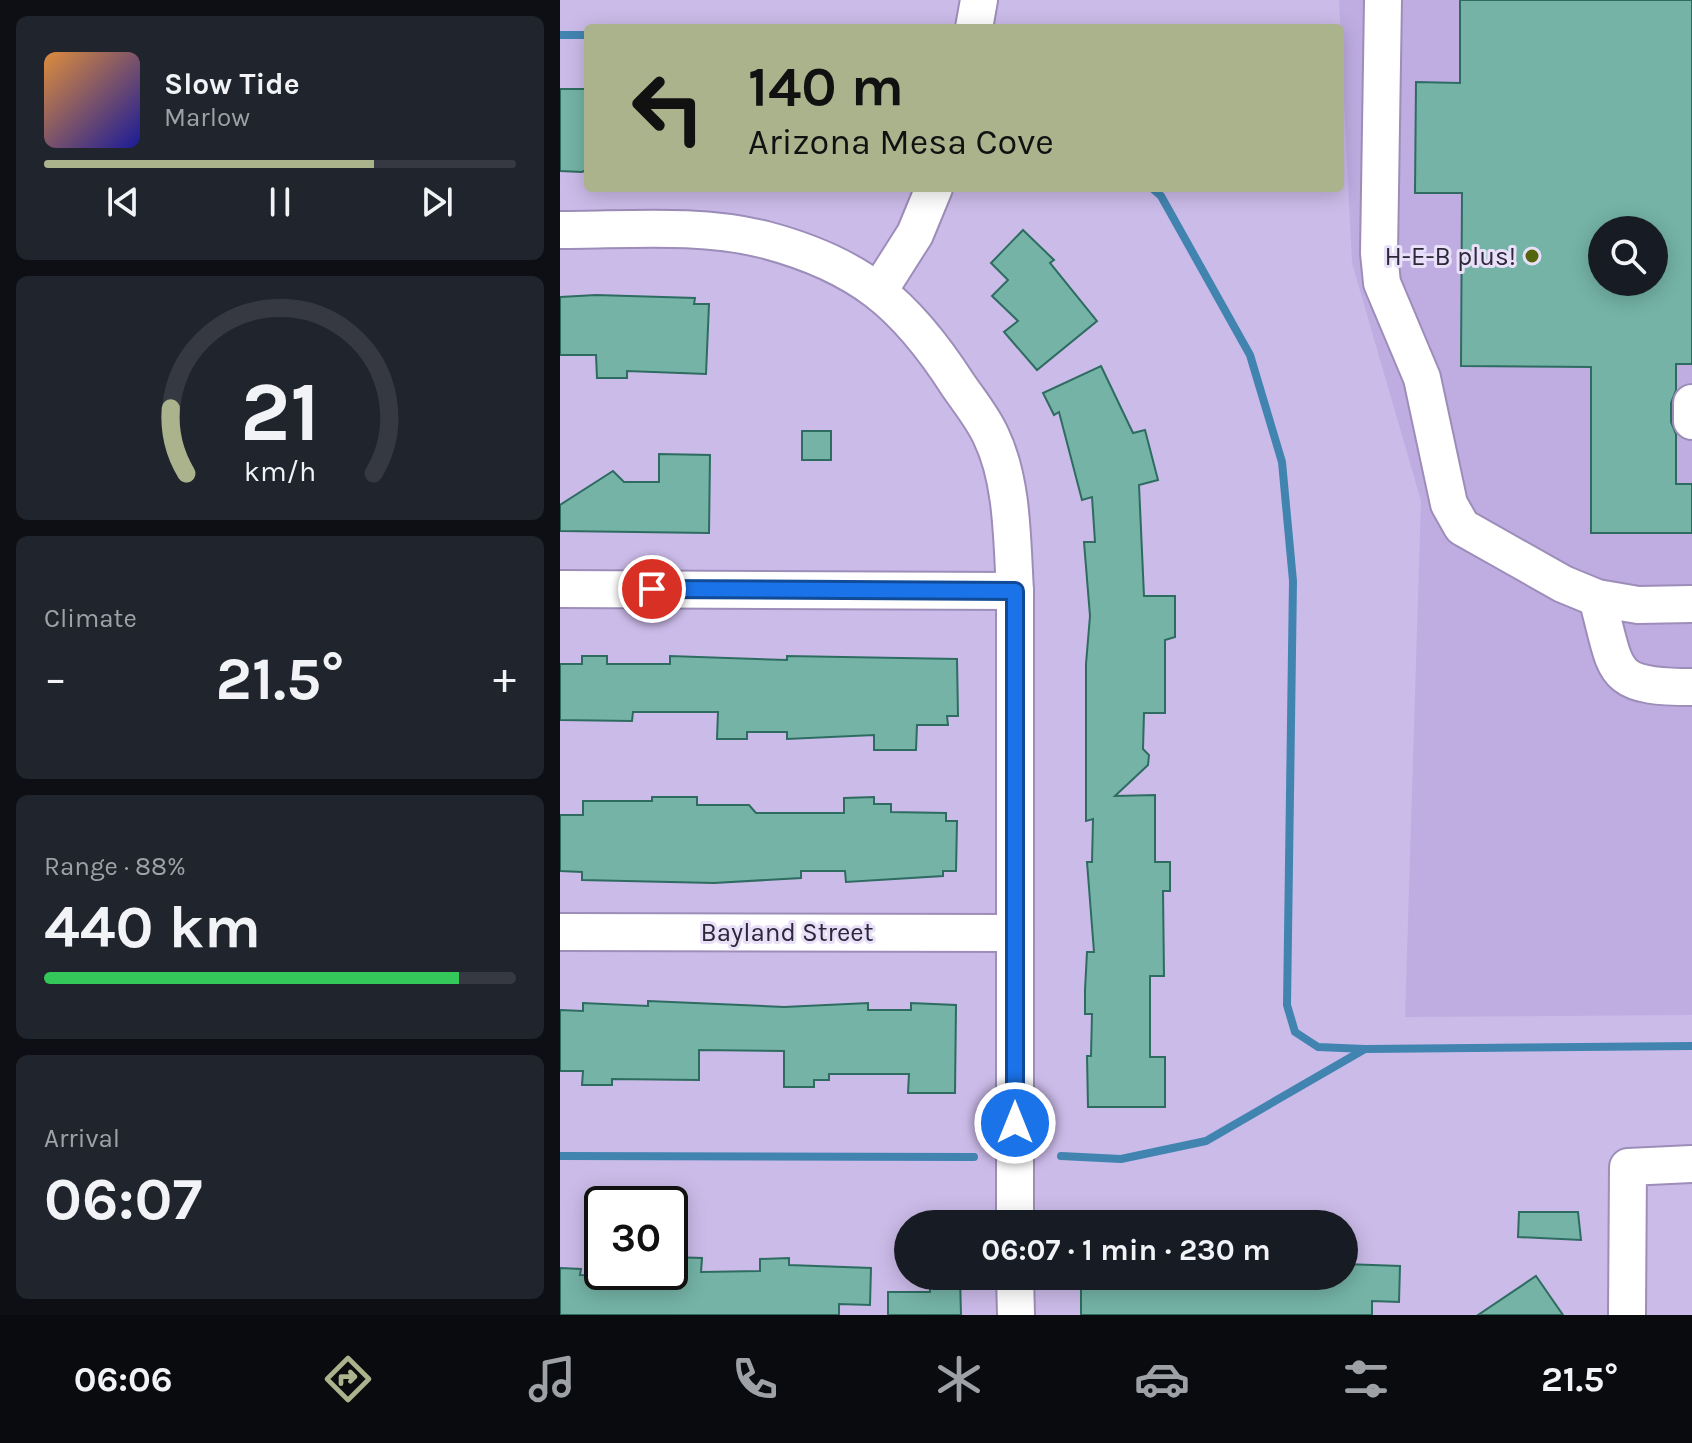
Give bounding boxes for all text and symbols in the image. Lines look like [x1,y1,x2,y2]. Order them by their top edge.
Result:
text: 140 m [748,54,904,119]
icon: left [616,56,720,160]
text: Slow Tide [164,66,300,102]
text: Marlow [164,102,250,133]
text: Arizona Mesa Cove [748,121,1054,163]
icon: previous [101,180,145,224]
icon: pause [258,180,302,224]
icon: next [415,180,459,224]
map controls [1588,216,1668,296]
button: search [1588,216,1668,296]
place label: H-E-B plus! [1384,241,1516,272]
marker: H-E-B plus! [1523,247,1541,265]
text: 21 [240,363,320,460]
text: km/h [244,455,316,488]
pin [618,555,686,623]
icon: arrive [630,567,674,611]
text: Climate [44,603,137,634]
text: 21.5° [216,644,344,714]
text: − [44,653,67,704]
text: + [493,653,516,704]
text: Range · 88% [44,851,186,882]
text: 440 km [44,892,261,962]
street label: Bayland Street [701,917,874,948]
position arrow [973,1081,1057,1165]
text: Arrival [44,1123,120,1154]
text: 06:07 [44,1164,202,1234]
speed limit sign: 30 [584,1186,688,1290]
text: 06:07 · 1 min · 230 m [981,1232,1271,1268]
icon: directions [320,1351,376,1407]
icon: music [524,1351,580,1407]
icon: phone [727,1351,783,1407]
icon: climate [931,1351,987,1407]
icon: car [1134,1351,1190,1407]
icon: filters [1338,1351,1394,1407]
text: 06:06 [74,1358,173,1400]
text: 21.5° [1541,1358,1618,1400]

